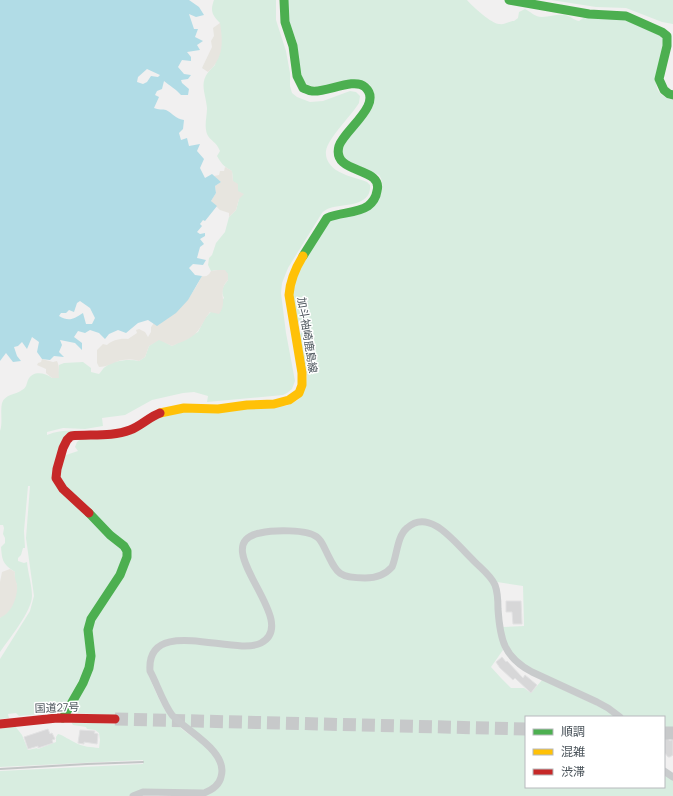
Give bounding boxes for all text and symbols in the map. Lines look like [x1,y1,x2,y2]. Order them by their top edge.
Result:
street label: 加斗袖崎鹿島線 [295,296,321,374]
street label: 国道27号 [34,699,80,715]
legend [525,716,665,788]
text: 順調 [561,723,585,740]
text: 混雑 [561,743,585,760]
text: 渋滞 [561,763,585,780]

